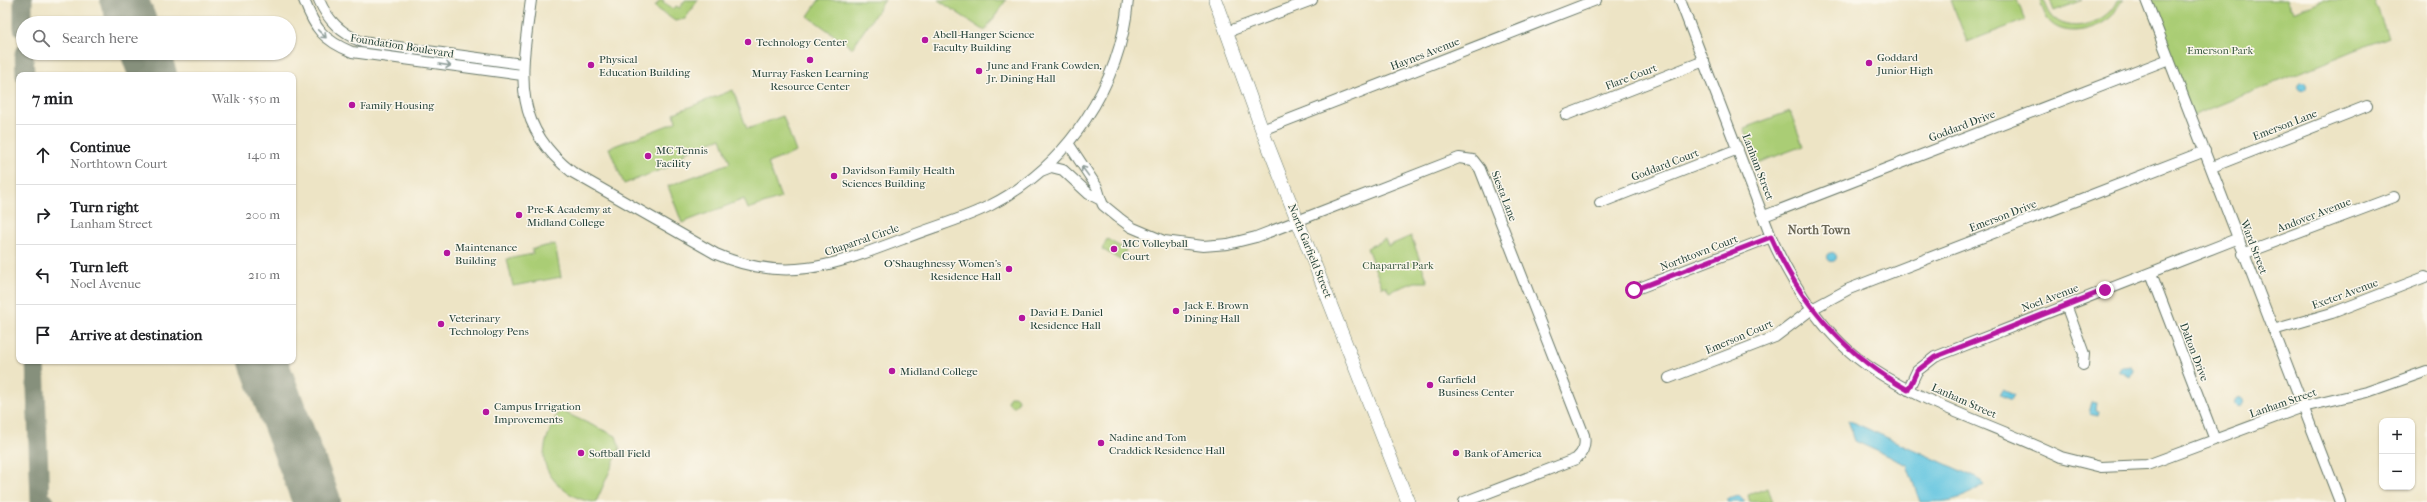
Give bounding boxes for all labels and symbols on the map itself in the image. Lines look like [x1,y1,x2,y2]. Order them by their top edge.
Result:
place label: Abell-Hanger Science Faculty Building [932,28,1035,54]
one-way arrow [317,29,327,39]
street label: Foundation Boulevard [349,31,456,61]
marker: Abell-Hanger Science Faculty Building [920,35,930,45]
street label: Haynes Avenue [1389,35,1462,73]
place label: Technology Center [756,36,847,49]
marker: Technology Center [743,37,753,47]
park label: Emerson Park [2187,44,2253,57]
place label: Goddard Junior High [1876,51,1934,77]
place label: Physical Education Building [599,53,690,79]
marker: Murray Fasken Learning Resource Center [805,55,815,65]
marker: Goddard Junior High [1864,58,1874,68]
place label: June and Frank Cowden, Jr. Dining Hall [986,59,1102,85]
marker: Physical Education Building [586,60,596,70]
one-way arrow [439,61,452,69]
street label: Flare Court [1603,61,1659,93]
marker: June and Frank Cowden, Jr. Dining Hall [974,66,984,76]
place label: Murray Fasken Learning Resource Center [751,67,869,93]
place label: Family Housing [360,99,434,112]
marker: Family Housing [347,100,357,110]
street label: Goddard Drive [1927,107,1998,145]
street label: Emerson Lane [2251,107,2319,143]
street label: Lanham Street [1739,132,1777,202]
place label: MC Tennis Facility [656,144,708,170]
street label: Goddard Court [1629,146,1701,184]
marker: MC Tennis Facility [643,151,653,161]
place label: Davidson Family Health Sciences Building [842,164,956,190]
one-way arrow [1081,166,1089,177]
street label: Siesta Lane [1488,169,1520,224]
marker: Davidson Family Health Sciences Building [829,171,839,181]
street label: Andover Avenue [2274,195,2353,235]
street label: Emerson Drive [1967,197,2039,235]
street label: North Garfield Street [1285,202,1335,300]
place label: Pre-K Academy at Midland College [527,203,612,229]
marker: Pre-K Academy at Midland College [514,210,524,220]
street label: Ward Street [2237,217,2270,276]
street label: Chaparral Circle [823,221,902,259]
district label: North Town [1788,223,1851,237]
street label: Northtown Court [1658,232,1740,274]
place label: MC Volleyball Court [1122,237,1188,263]
place label: Maintenance Building [455,241,518,267]
marker: MC Volleyball Court [1109,244,1119,254]
marker: Maintenance Building [442,248,452,258]
place label: O’Shaughnessy Women's Residence Hall [884,257,1001,283]
park label: Chaparral Park [1362,259,1434,272]
marker: O’Shaughnessy Women's Residence Hall [1004,264,1014,274]
street label: Exeter Avenue [2310,276,2380,312]
route start [1625,281,1643,299]
street label: Noel Avenue [2020,281,2081,315]
route end [2096,281,2114,299]
place label: Jack E. Brown Dining Hall [1183,299,1249,325]
place label: David E. Daniel Residence Hall [1030,306,1103,332]
marker: Jack E. Brown Dining Hall [1171,306,1181,316]
place label: Veterinary Technology Pens [448,312,529,338]
marker: David E. Daniel Residence Hall [1017,313,1027,323]
street label: Emerson Court [1703,317,1775,357]
marker: Veterinary Technology Pens [436,319,446,329]
street label: Dalton Drive [2177,321,2211,384]
place label: Midland College [900,365,978,378]
marker: Midland College [887,366,897,376]
place label: Garfield Business Center [1438,373,1514,399]
marker: Garfield Business Center [1425,380,1435,390]
street label: Lanham Street [1929,381,1999,421]
street label: Lanham Street [2248,385,2318,421]
place label: Campus Irrigation Improvements [494,400,582,426]
marker: Campus Irrigation Improvements [481,407,491,417]
place label: Nadine and Tom Craddick Residence Hall [1109,431,1225,457]
marker: Nadine and Tom Craddick Residence Hall [1096,438,1106,448]
place label: Softball Field [589,447,651,460]
place label: Bank of America [1464,447,1543,460]
marker: Softball Field [576,448,586,458]
marker: Bank of America [1451,448,1461,458]

